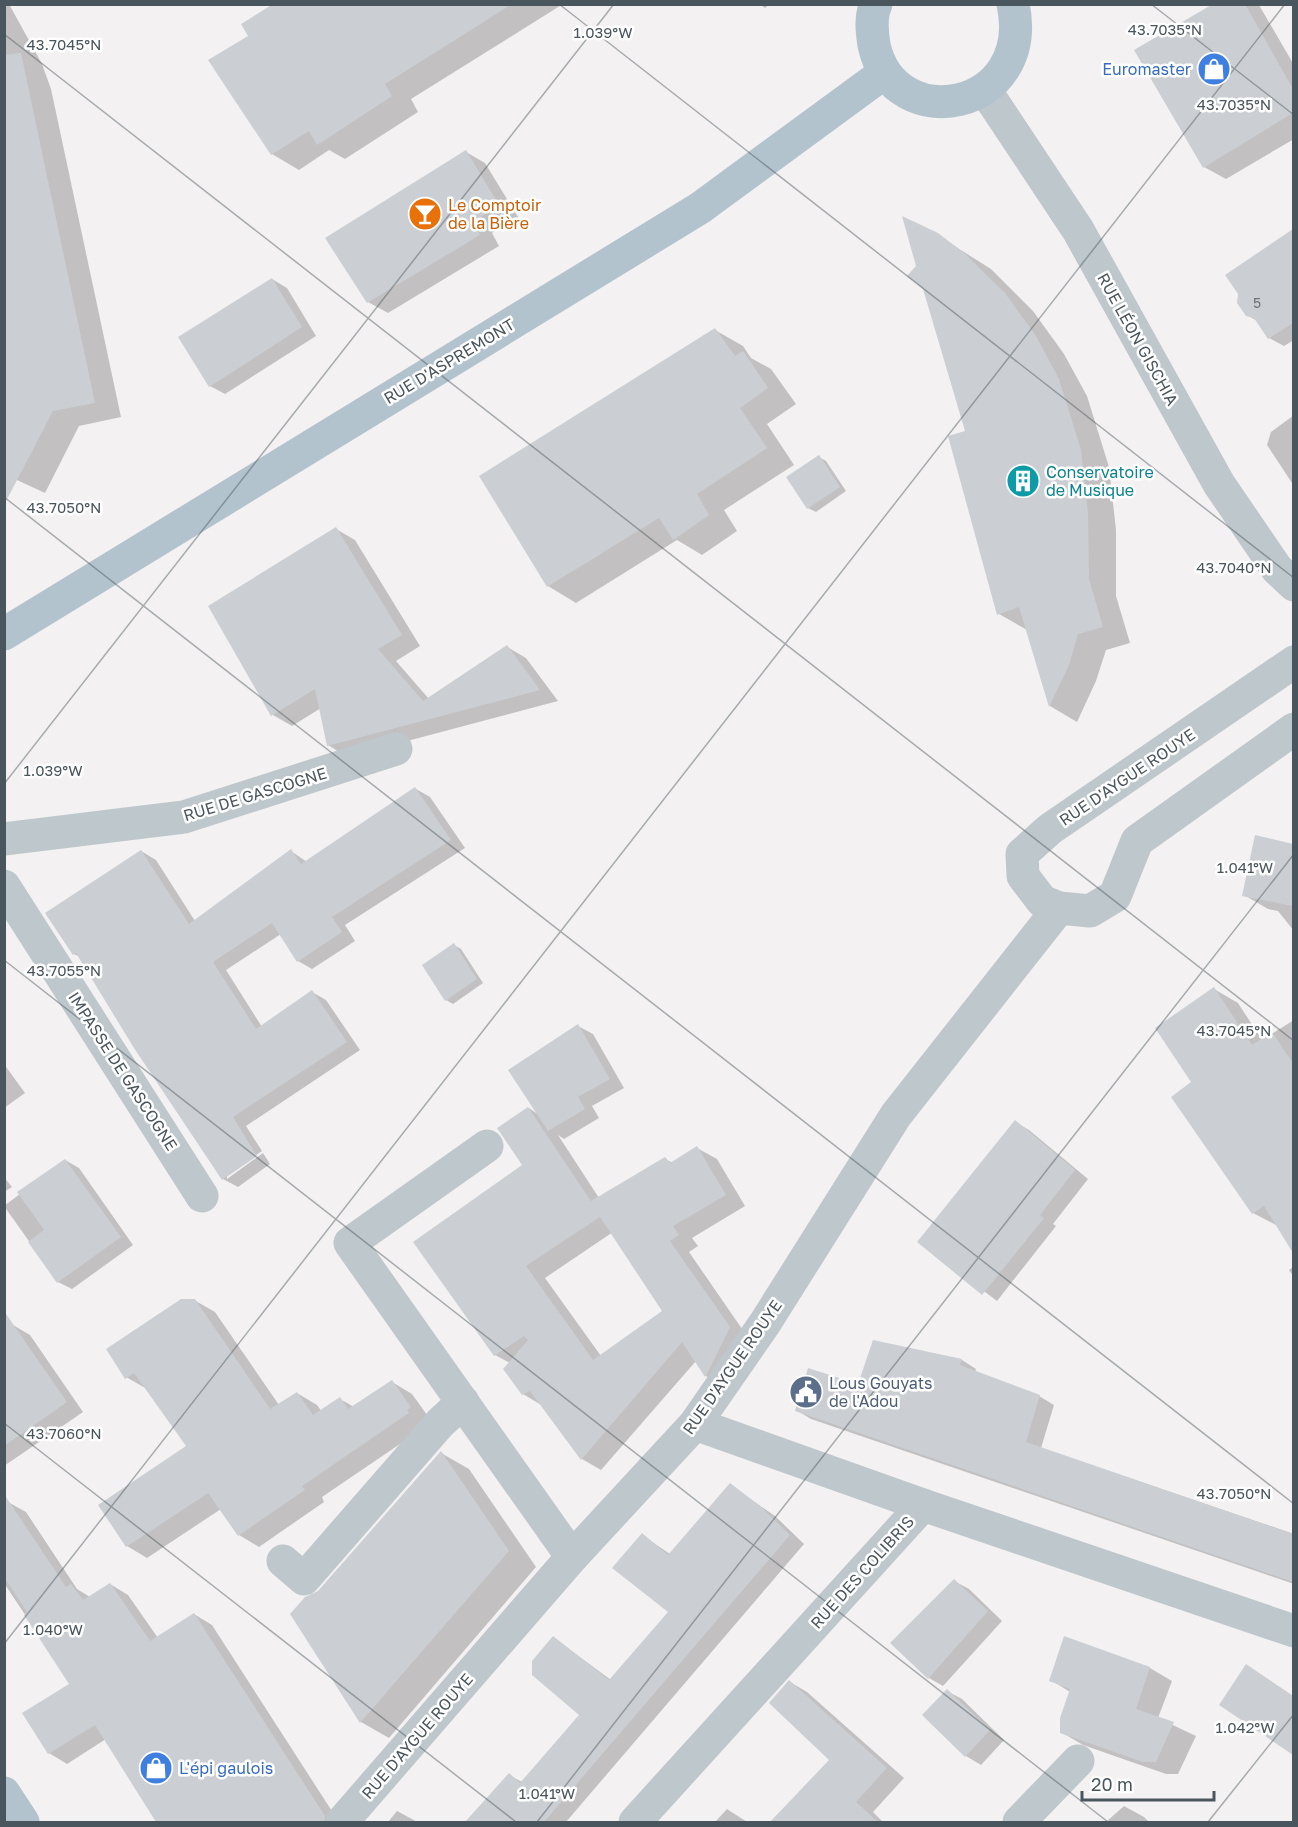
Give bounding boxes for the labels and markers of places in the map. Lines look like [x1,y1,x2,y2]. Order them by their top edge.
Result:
shop icon: Euromaster [1196,51,1232,87]
place label: Euromaster [1102,59,1191,79]
place label: Le Comptoir de la Bière [448,195,541,233]
bar icon: Le Comptoir de la Bière [407,196,443,232]
place label: Conservatoire de Musique [1046,462,1154,500]
building icon: Conservatoire de Musique [1005,463,1041,499]
place label: Lous Gouyats de l'Adou [829,1373,933,1411]
public building icon: Lous Gouyats de l'Adou [788,1374,824,1410]
shop icon: L'épi gaulois [138,1750,174,1786]
place label: L'épi gaulois [179,1758,273,1778]

